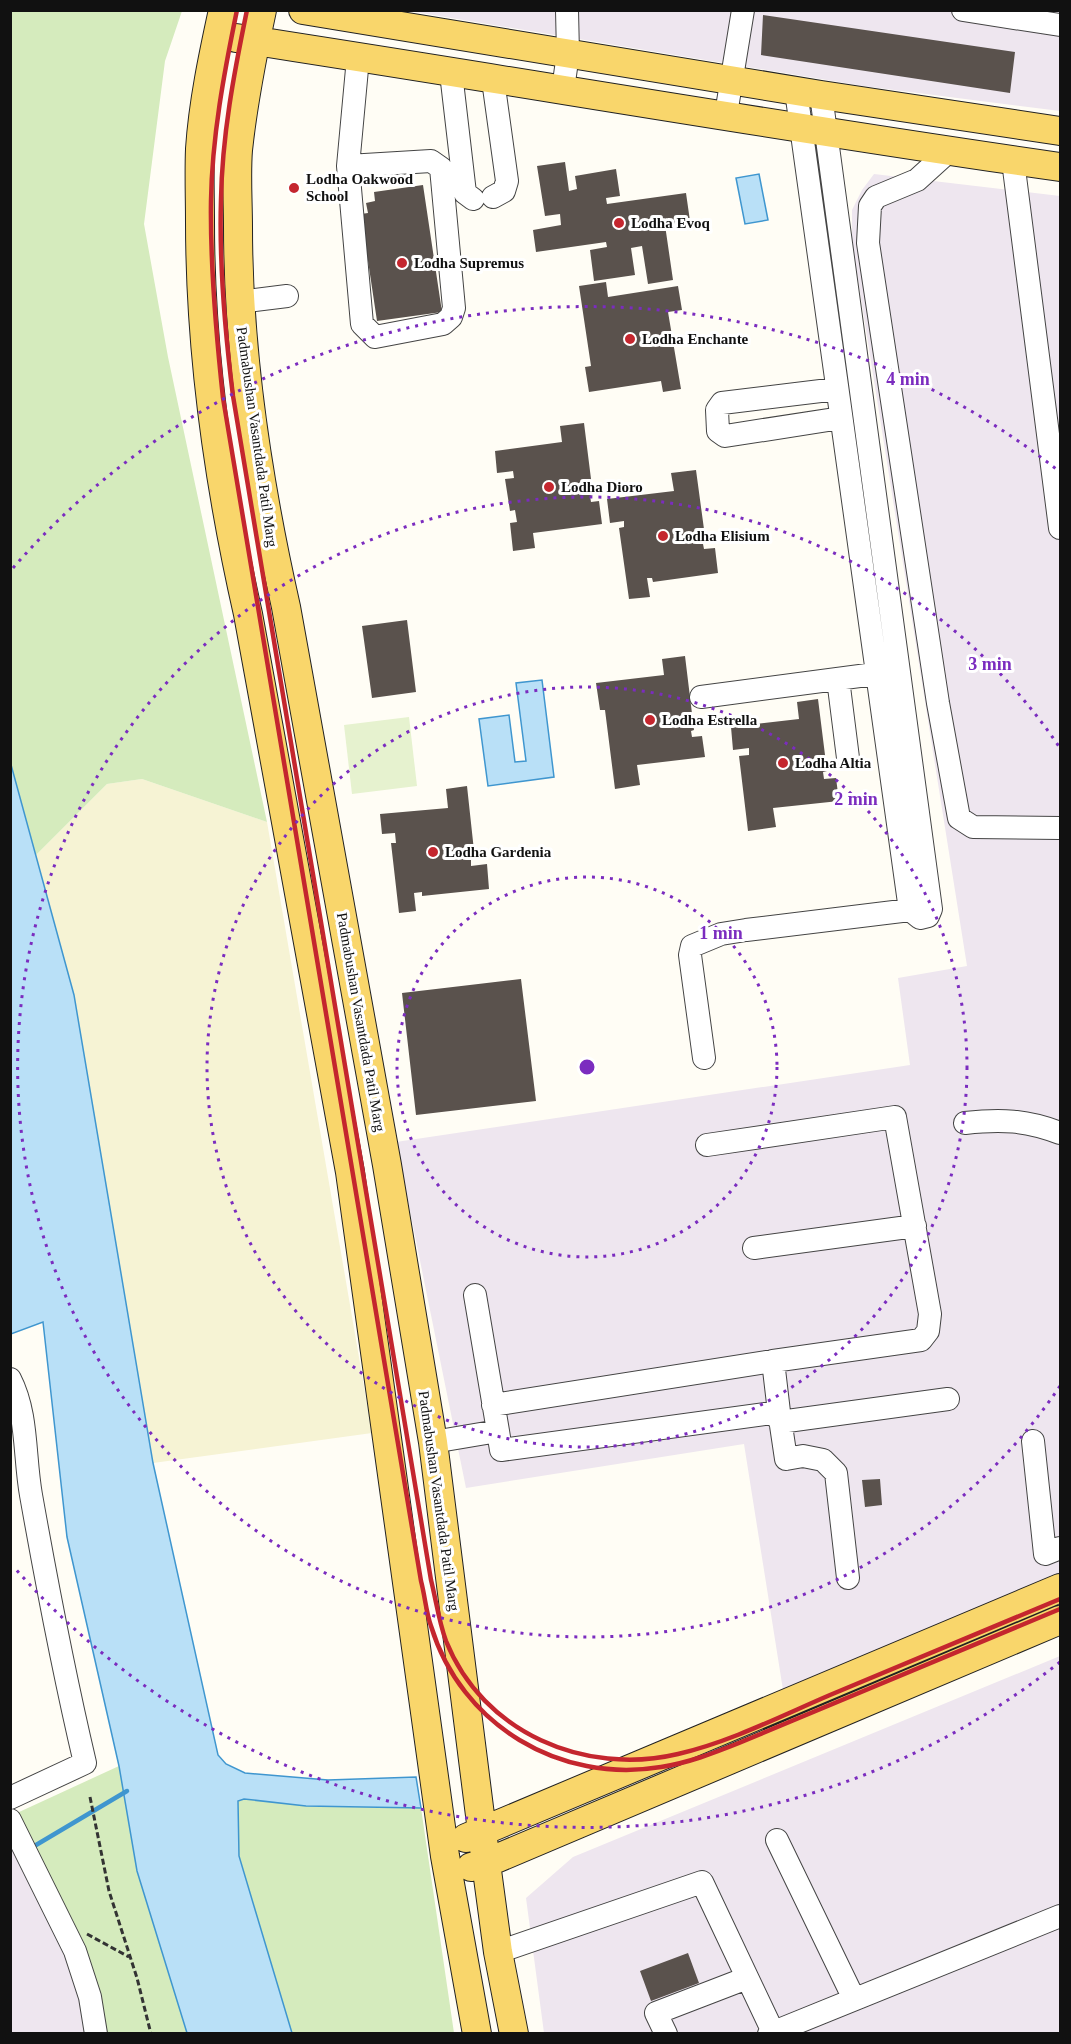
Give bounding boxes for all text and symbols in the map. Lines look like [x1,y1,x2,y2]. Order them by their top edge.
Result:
place label: Lodha Oakwood School [306,171,414,204]
marker: Lodha Oakwood School [287,181,301,195]
place label: Lodha Evoq [631,215,710,231]
marker: Lodha Evoq [612,216,626,230]
place label: Lodha Supremus [414,255,524,271]
marker: Lodha Supremus [395,256,409,270]
street label: Padmabushan Vasantdada Patil Marg [234,326,280,549]
place label: Lodha Enchante [642,331,749,347]
marker: Lodha Enchante [623,332,637,346]
text: 4 min [886,369,930,389]
place label: Lodha Dioro [561,479,643,495]
marker: Lodha Dioro [542,480,556,494]
place label: Lodha Elisium [675,528,770,544]
marker: Lodha Elisium [656,529,670,543]
text: 3 min [968,654,1012,674]
place label: Lodha Estrella [662,712,758,728]
marker: Lodha Estrella [643,713,657,727]
place label: Lodha Altia [795,755,872,771]
marker: Lodha Altia [776,756,790,770]
text: 2 min [834,789,878,809]
place label: Lodha Gardenia [445,844,552,860]
marker: Lodha Gardenia [426,845,440,859]
street label: Padmabushan Vasantdada Patil Marg [334,911,388,1133]
text: 1 min [699,923,743,943]
centre of rings [577,1057,597,1077]
street label: Padmabushan Vasantdada Patil Marg [416,1390,462,1613]

